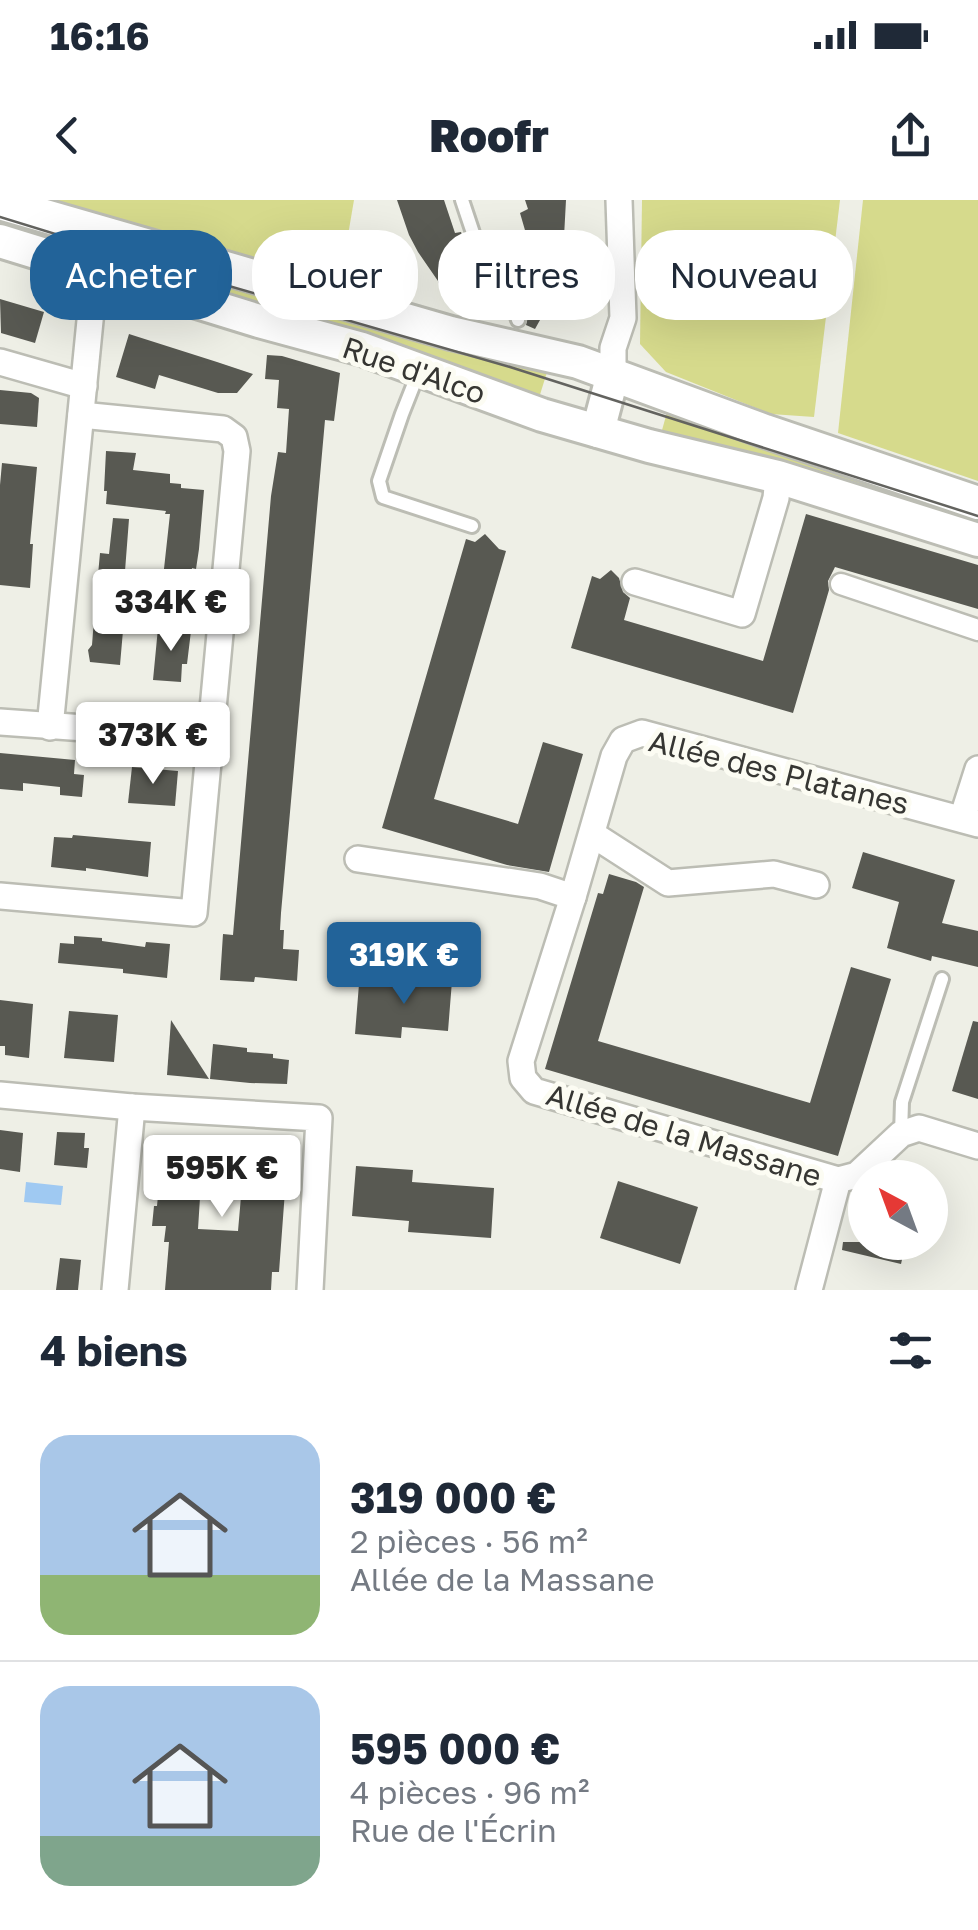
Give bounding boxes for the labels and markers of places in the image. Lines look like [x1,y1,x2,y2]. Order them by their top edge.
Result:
pin: 334K € [90,569,252,654]
pin: 373K € [72,702,234,787]
pin: 319K € [323,922,485,1007]
pin: 595K € [141,1135,303,1220]

